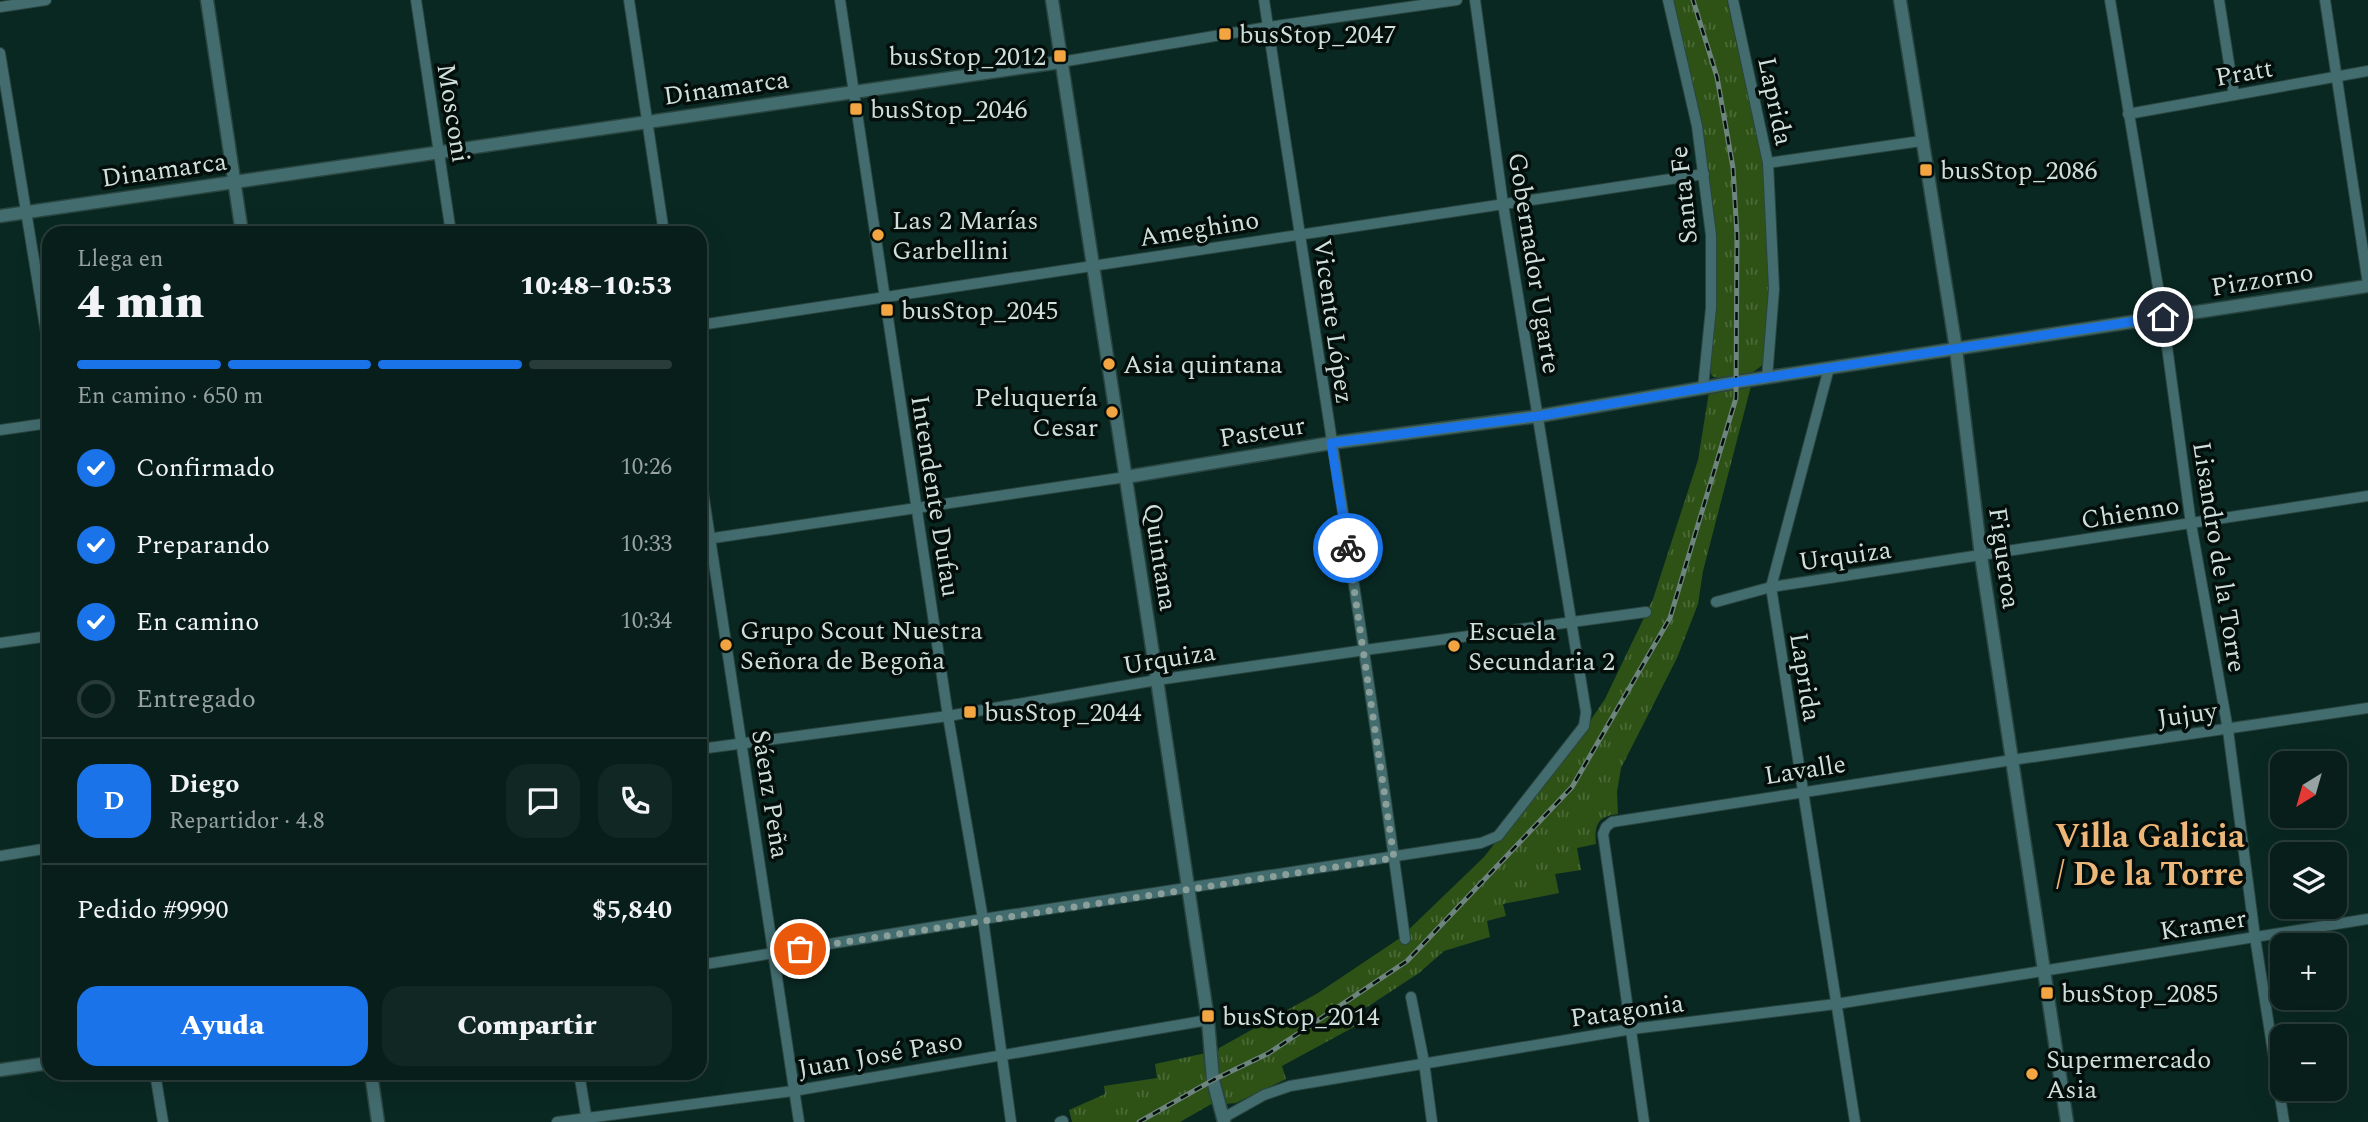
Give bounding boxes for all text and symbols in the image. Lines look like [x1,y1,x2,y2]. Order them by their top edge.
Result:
place label: busStop_2047 [1239,15,1396,55]
marker: busStop_2047 [1217,26,1233,42]
place label: busStop_2012 [889,37,1046,77]
marker: busStop_2012 [1052,48,1068,64]
street label: Pratt [2212,48,2276,98]
street label: Laprida [1746,53,1804,149]
street label: Dinamarca [661,59,792,117]
street label: Mosconi [425,61,481,166]
place label: busStop_2046 [870,90,1027,130]
marker: busStop_2046 [848,101,864,117]
street label: Dinamarca [99,141,230,199]
street label: Santa Fe [1659,144,1709,246]
street label: Gobernador Ugarte [1497,150,1571,377]
place label: busStop_2086 [1940,151,2097,191]
marker: busStop_2086 [1918,162,1934,178]
street label: Ameghino [1136,200,1262,258]
place label: Las 2 Marías Garbellini [892,201,1038,271]
marker: Las 2 Marías Garbellini [870,227,886,243]
street label: Vicente López [1302,236,1364,406]
text: Llega en [77,242,163,277]
street label: Pizzorno [2208,252,2316,308]
text: 10:48–10:53 [520,266,672,306]
text: 4 min [77,268,204,338]
pin [2133,287,2193,347]
place label: busStop_2045 [901,291,1058,331]
icon: home [2144,298,2182,336]
marker: busStop_2045 [879,302,895,318]
place label: Asia quintana [1123,345,1283,385]
marker: Asia quintana [1101,356,1117,372]
place label: Peluquería Cesar [974,378,1098,448]
text: En camino · 650 m [77,379,263,414]
street label: Intendente Dufau [899,392,971,600]
marker: Peluquería Cesar [1104,404,1120,420]
street label: Pasteur [1216,405,1308,459]
street label: Lisandro de la Torre [2181,439,2257,675]
text: Confirmado [136,448,275,488]
icon: check [77,449,115,487]
text: 10:26 [620,450,672,485]
street label: Chienno [2078,485,2182,540]
street label: Quintana [1132,500,1188,614]
street label: Figueroa [1977,505,2031,612]
courier [1313,513,1383,583]
text: Preparando [136,525,270,565]
icon: check [77,526,115,564]
text: 10:33 [620,527,672,562]
icon: bike [1329,529,1367,567]
street label: Urquiza [1796,530,1894,582]
text: En camino [136,602,259,642]
icon: check [77,603,115,641]
text: 10:34 [620,604,672,639]
place label: Grupo Scout Nuestra Señora de Begoña [740,611,983,681]
place label: Escuela Secundaria 2 [1468,612,1615,682]
street label: Laprida [1778,630,1832,725]
street label: Urquiza [1120,632,1219,686]
marker: Grupo Scout Nuestra Señora de Begoña [718,637,734,653]
marker: Escuela Secundaria 2 [1446,638,1462,654]
text: Entregado [136,679,256,719]
street label: Jujuy [2155,691,2221,739]
place label: busStop_2044 [984,693,1141,733]
marker: busStop_2044 [962,704,978,720]
street label: Sáenz Peña [740,727,800,862]
street label: Lavalle [1761,744,1849,796]
north arrow [2270,751,2347,828]
map controls [2270,751,2347,1101]
text: Diego [169,764,240,804]
button: chat [506,764,580,838]
button: phone [598,764,672,838]
text: D [104,781,124,821]
text: Repartidor · 4.8 [169,804,325,839]
district label: Villa Galicia / De la Torre [2055,812,2245,900]
button: layers [2270,842,2347,919]
text: Pedido #9990 [77,890,228,930]
text: $5,840 [592,890,672,930]
street label: Kramer [2157,898,2249,952]
pin [770,919,830,979]
icon: bag [781,930,819,968]
button: + [2270,933,2347,1010]
place label: busStop_2085 [2061,974,2218,1014]
street label: Patagonia [1568,983,1687,1039]
marker: busStop_2085 [2039,985,2055,1001]
button: Ayuda [77,986,368,1066]
button: Compartir [382,986,672,1066]
place label: busStop_2014 [1222,997,1379,1037]
marker: busStop_2014 [1200,1008,1216,1024]
street label: Juan José Paso [795,1021,966,1089]
button: − [2270,1024,2347,1101]
place label: Supermercado Asia [2046,1040,2211,1110]
marker: Supermercado Asia [2024,1066,2040,1082]

